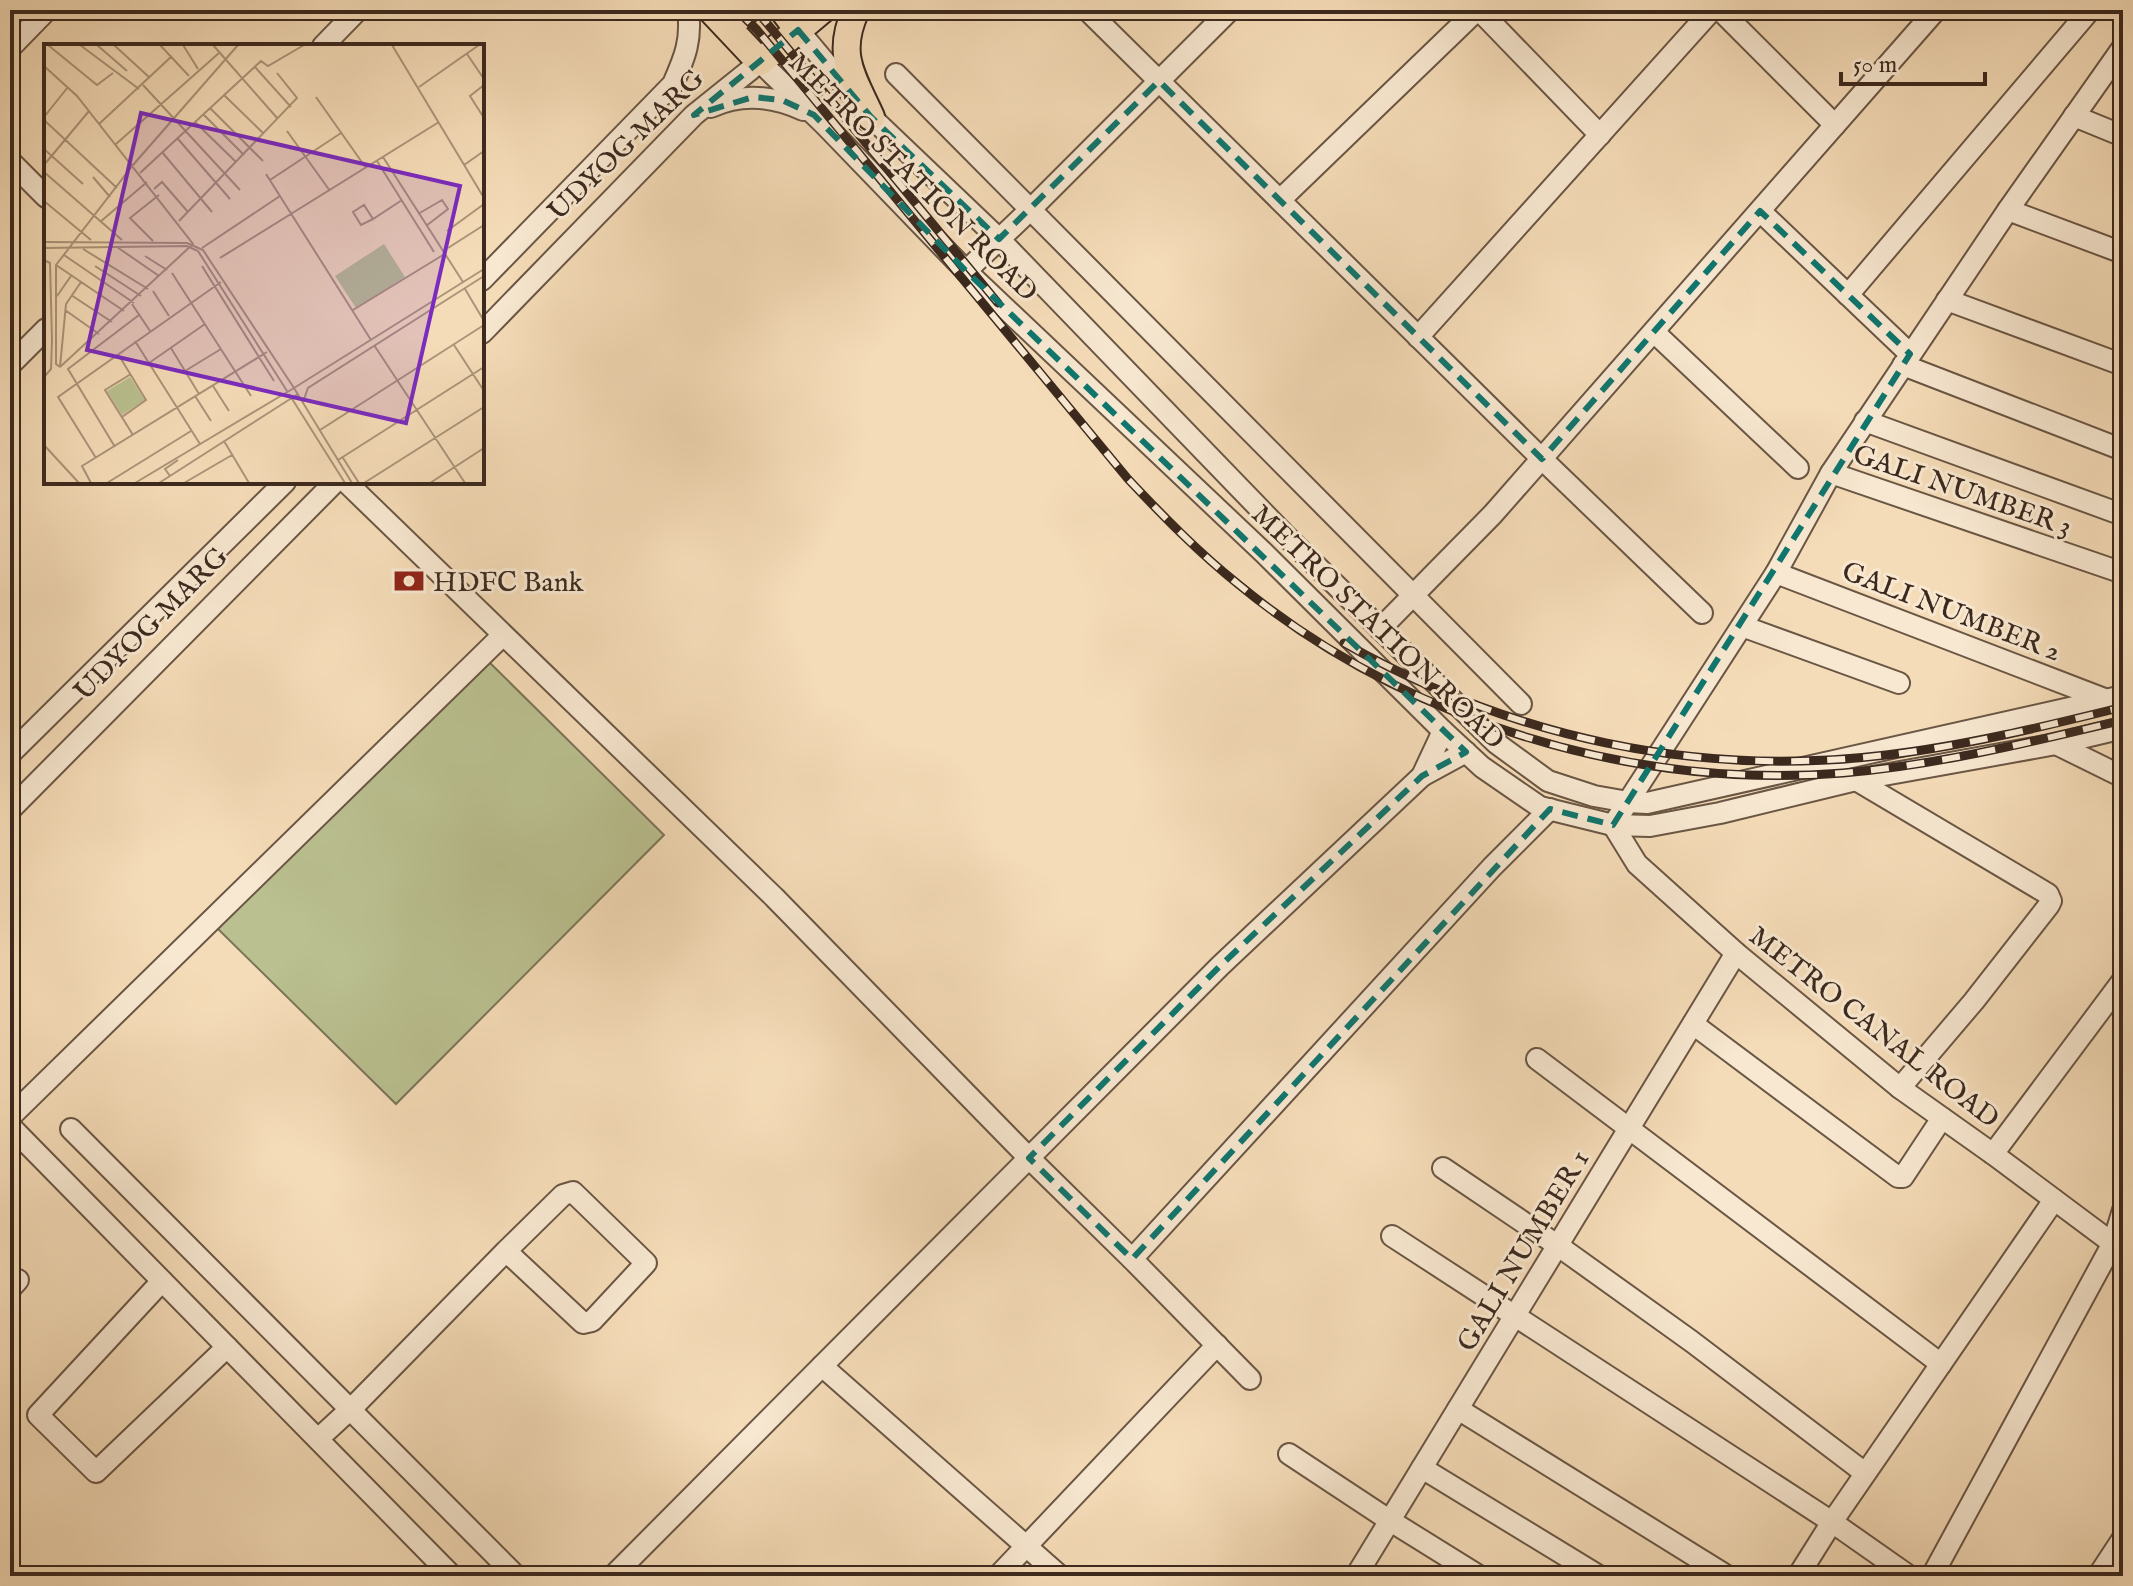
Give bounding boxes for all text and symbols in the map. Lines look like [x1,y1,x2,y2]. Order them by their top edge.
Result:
scale bar [1841,36,1985,86]
inset map [44,44,484,484]
street label: METRO STATION ROAD [780,46,1044,310]
text: 50 m [1853,50,1897,81]
street label: UDYOG MARG [541,62,713,229]
street label: GALI NUMBER 3 [1848,438,2076,545]
street label: METRO STATION ROAD [1243,498,1511,758]
street label: UDYOG MARG [67,540,237,709]
street label: GALI NUMBER 2 [1837,554,2066,670]
bank icon: HDFC Bank [392,564,426,598]
place label: HDFC Bank [433,566,585,601]
street label: METRO CANAL ROAD [1741,919,2006,1137]
street label: GALI NUMBER 1 [1450,1144,1598,1358]

